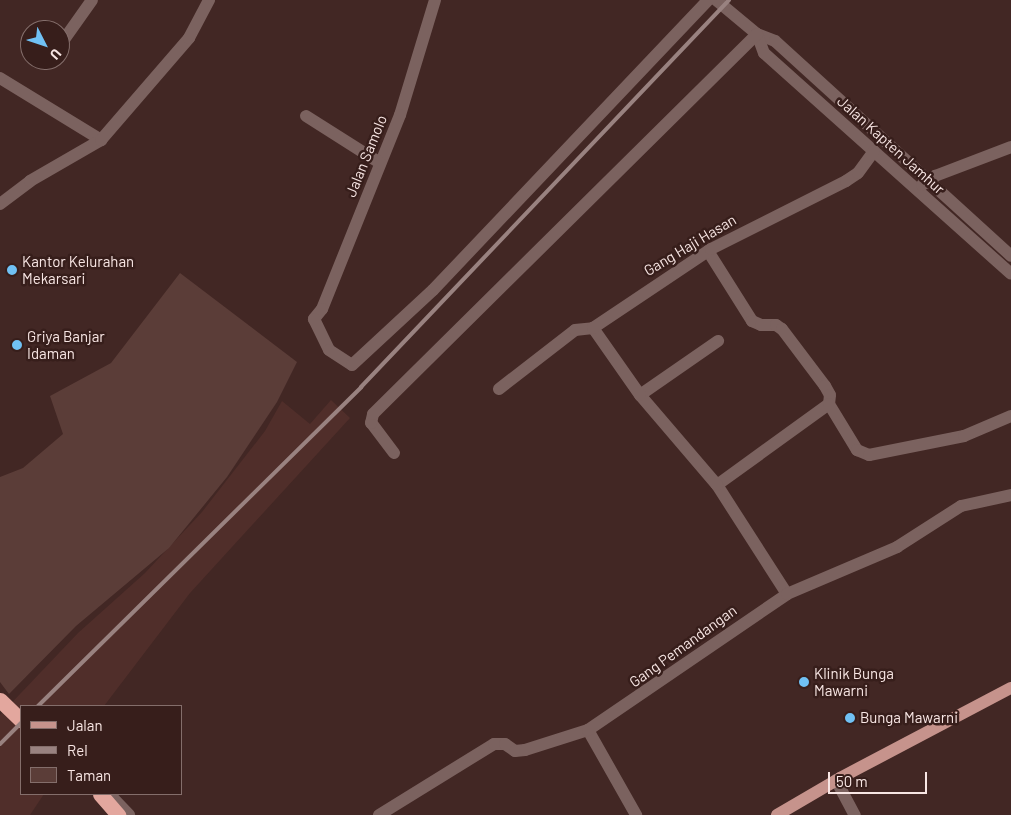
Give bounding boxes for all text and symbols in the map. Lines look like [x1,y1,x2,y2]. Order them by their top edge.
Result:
north arrow [20,20,70,70]
text: U [47,46,65,63]
street label: Jalan Kapten Jamhur [834,92,948,198]
street label: Jalan Samolo [341,112,391,200]
street label: Gang Haji Hasan [641,210,739,280]
place label: Kantor Kelurahan Mekarsari [22,252,134,287]
marker: Kantor Kelurahan Mekarsari [6,264,18,276]
place label: Griya Banjar Idaman [27,327,105,362]
marker: Griya Banjar Idaman [11,339,23,351]
street label: Gang Pemandangan [626,601,740,691]
place label: Klinik Bunga Mawarni [814,664,894,699]
marker: Klinik Bunga Mawarni [798,676,810,688]
legend [20,705,182,795]
place label: Bunga Mawarni [860,709,958,727]
marker: Bunga Mawarni [844,712,856,724]
text: Jalan [67,716,103,734]
text: Rel [67,741,88,759]
scale bar [831,762,930,794]
text: Taman [67,766,111,784]
text: 50 m [836,772,868,790]

